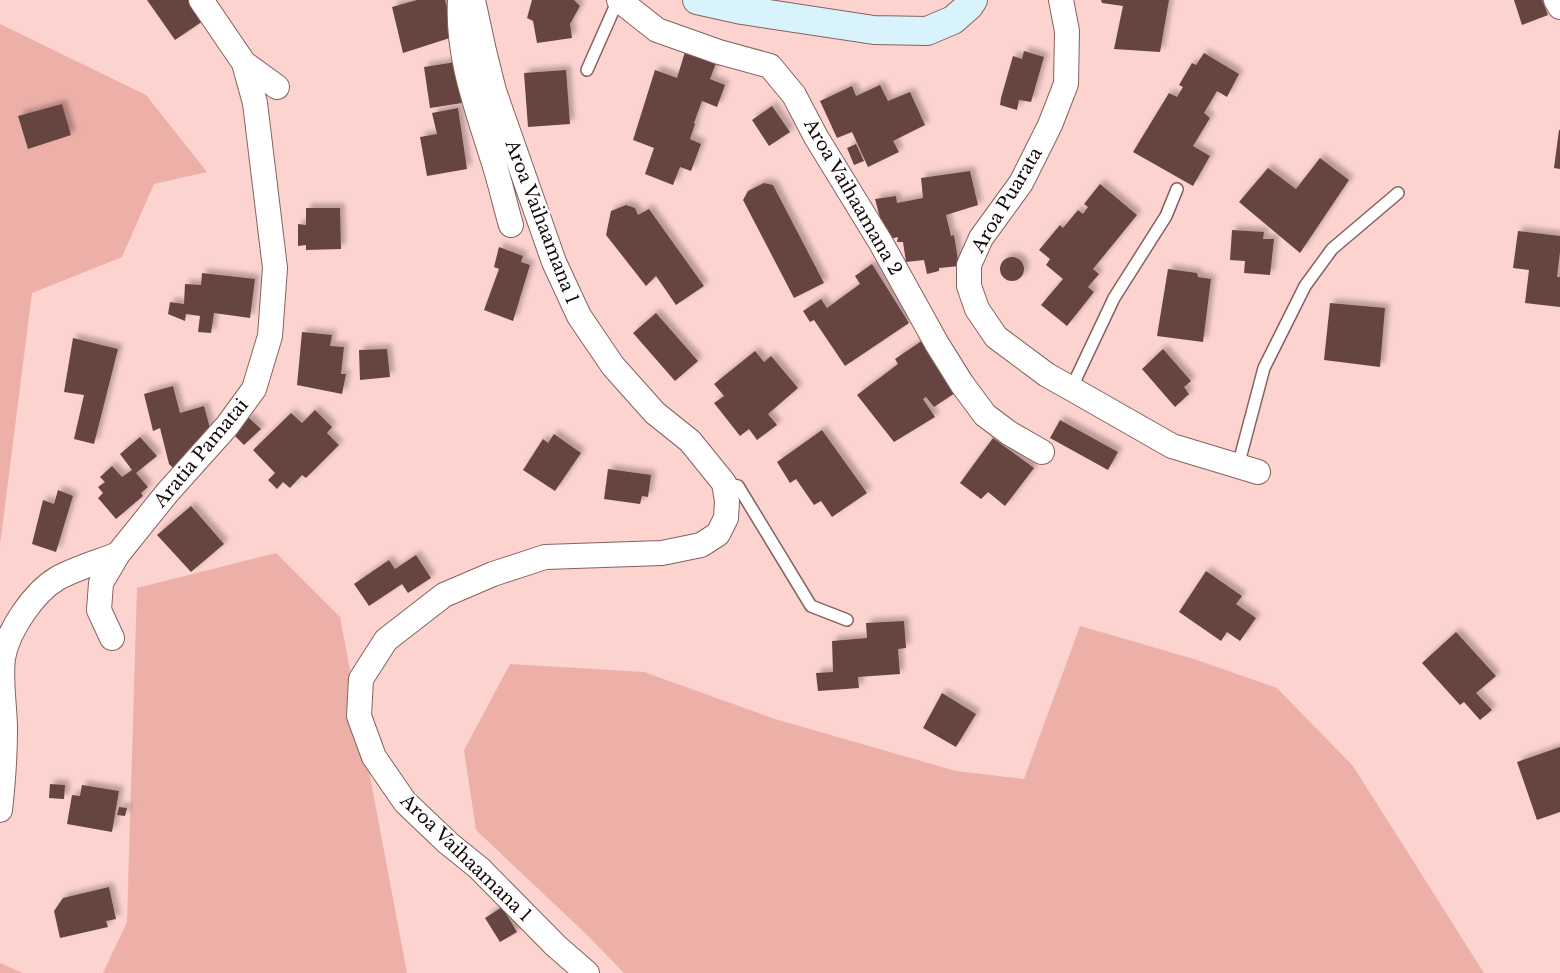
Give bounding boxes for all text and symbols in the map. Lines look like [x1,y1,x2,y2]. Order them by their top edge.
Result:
street label: Aroa Vaihaamana 2 [799,114,907,279]
street label: Aroa Vaihaamana 1 [500,136,583,307]
street label: Aroa Puarata [966,143,1047,257]
street label: Aratia Pamatai [149,394,253,512]
street label: Aroa Vaihaamana 1 [395,789,536,926]

